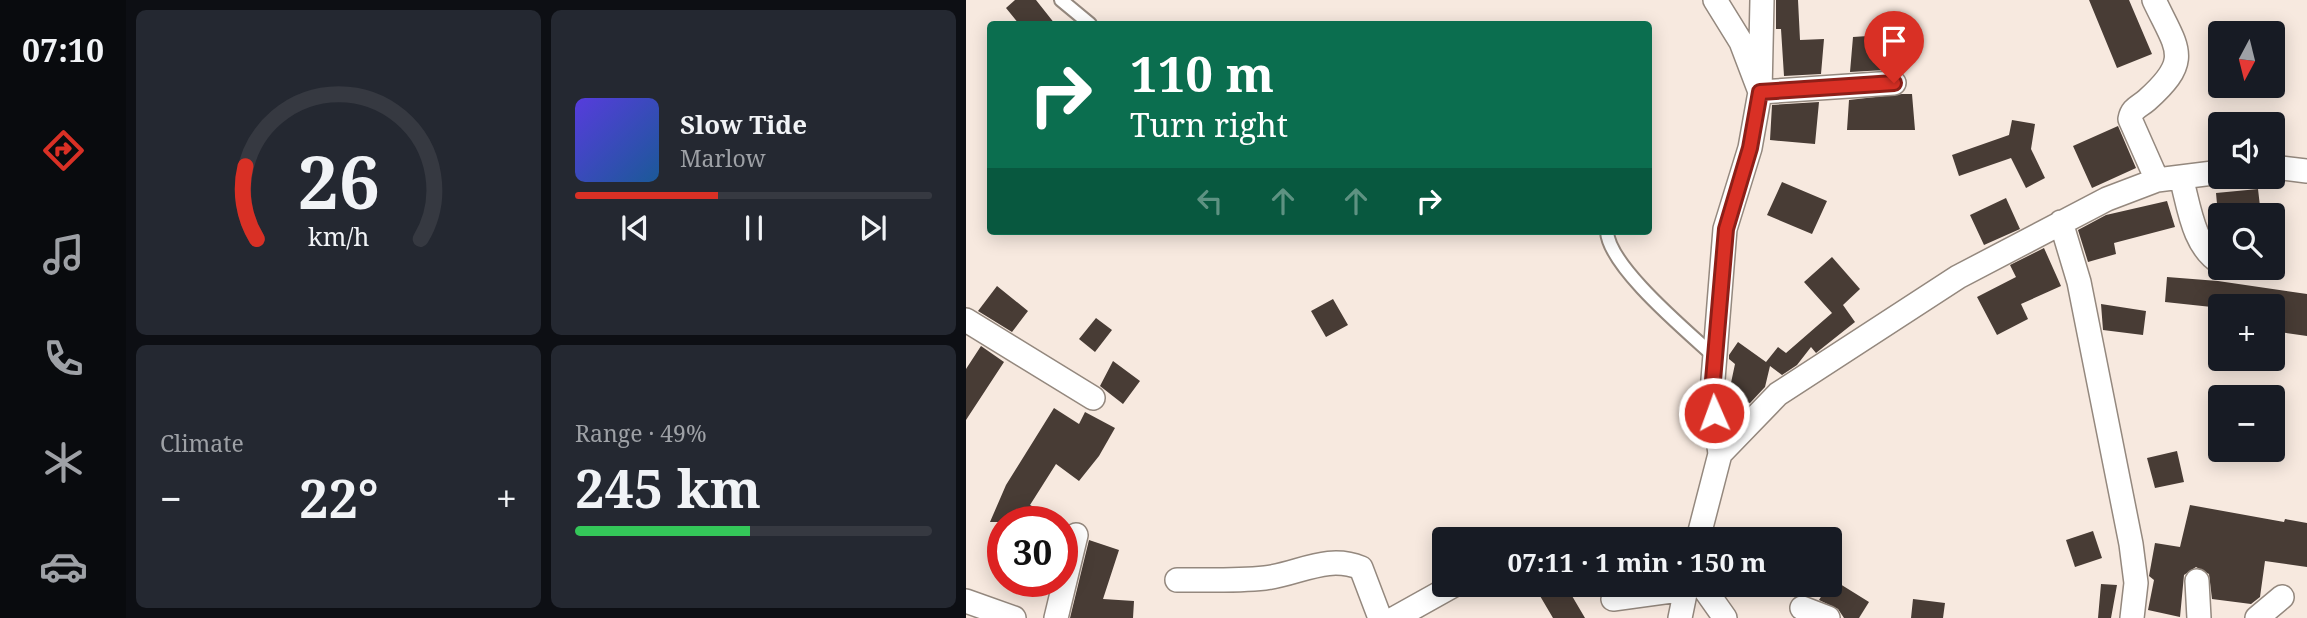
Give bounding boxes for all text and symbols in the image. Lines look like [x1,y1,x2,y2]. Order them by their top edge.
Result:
pin [1864,11,1924,83]
north arrow [2208,21,2286,98]
map controls [2208,21,2285,462]
icon: arrive [1875,22,1913,60]
text: 07:10 [22,28,104,71]
text: 110 m [1130,40,1274,106]
icon: right [1015,49,1106,140]
text: Turn right [1130,103,1288,146]
text: Slow Tide [680,106,807,142]
button: sound [2208,112,2285,189]
icon: directions [39,126,88,175]
text: 26 [297,131,380,230]
text: Marlow [680,142,766,174]
icon: left [1191,182,1229,220]
icon: ahead [1264,182,1302,220]
icon: ahead [1337,182,1375,220]
icon: right [1410,182,1448,220]
button: search [2208,203,2285,280]
icon: previous [616,209,654,247]
icon: pause [735,209,773,247]
icon: next [854,209,892,247]
text: km/h [308,219,369,253]
icon: music [39,230,88,279]
button: + [2208,294,2285,371]
icon: phone [39,334,88,383]
position arrow [1677,376,1751,450]
button: − [2208,385,2285,462]
text: Range · 49% [575,417,707,449]
text: Climate [160,427,244,459]
icon: climate [39,438,88,487]
text: 245 km [575,452,761,523]
text: 22° [299,462,379,533]
text: − [160,472,182,524]
text: + [496,472,517,524]
speed limit sign: 30 [987,506,1078,597]
icon: car [39,542,88,591]
text: 07:11 · 1 min · 150 m [1507,544,1767,580]

